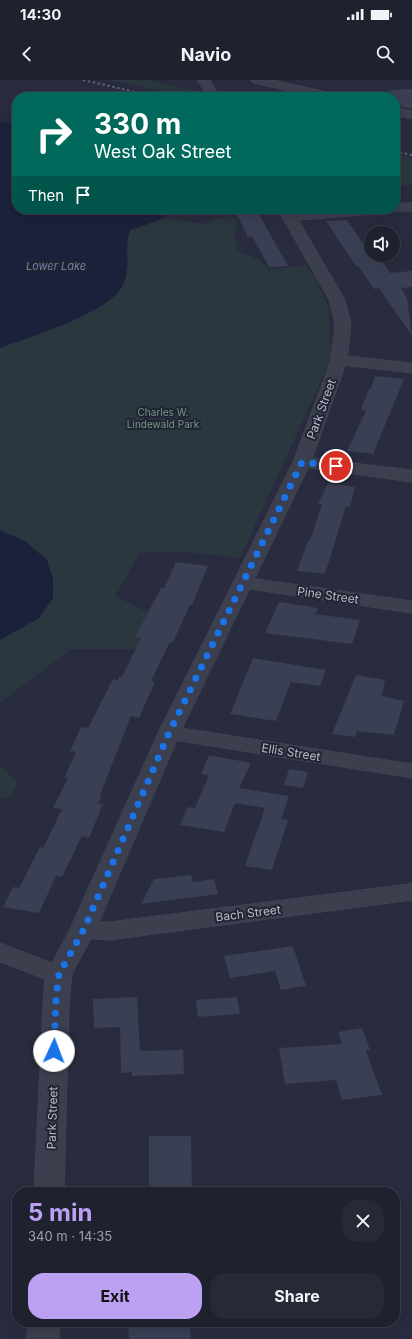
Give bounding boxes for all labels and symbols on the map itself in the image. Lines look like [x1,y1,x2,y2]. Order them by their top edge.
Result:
water label: Lower Lake [26,259,86,273]
street label: Park Street [303,377,339,441]
park label: Charles W. Lindewald Park [127,406,200,430]
pin [319,449,353,483]
street label: Pine Street [296,583,360,607]
street label: Ellis Street [260,740,322,764]
street label: Bach Street [214,902,282,924]
position arrow [33,1030,75,1072]
street label: Park Street [43,1086,61,1150]

